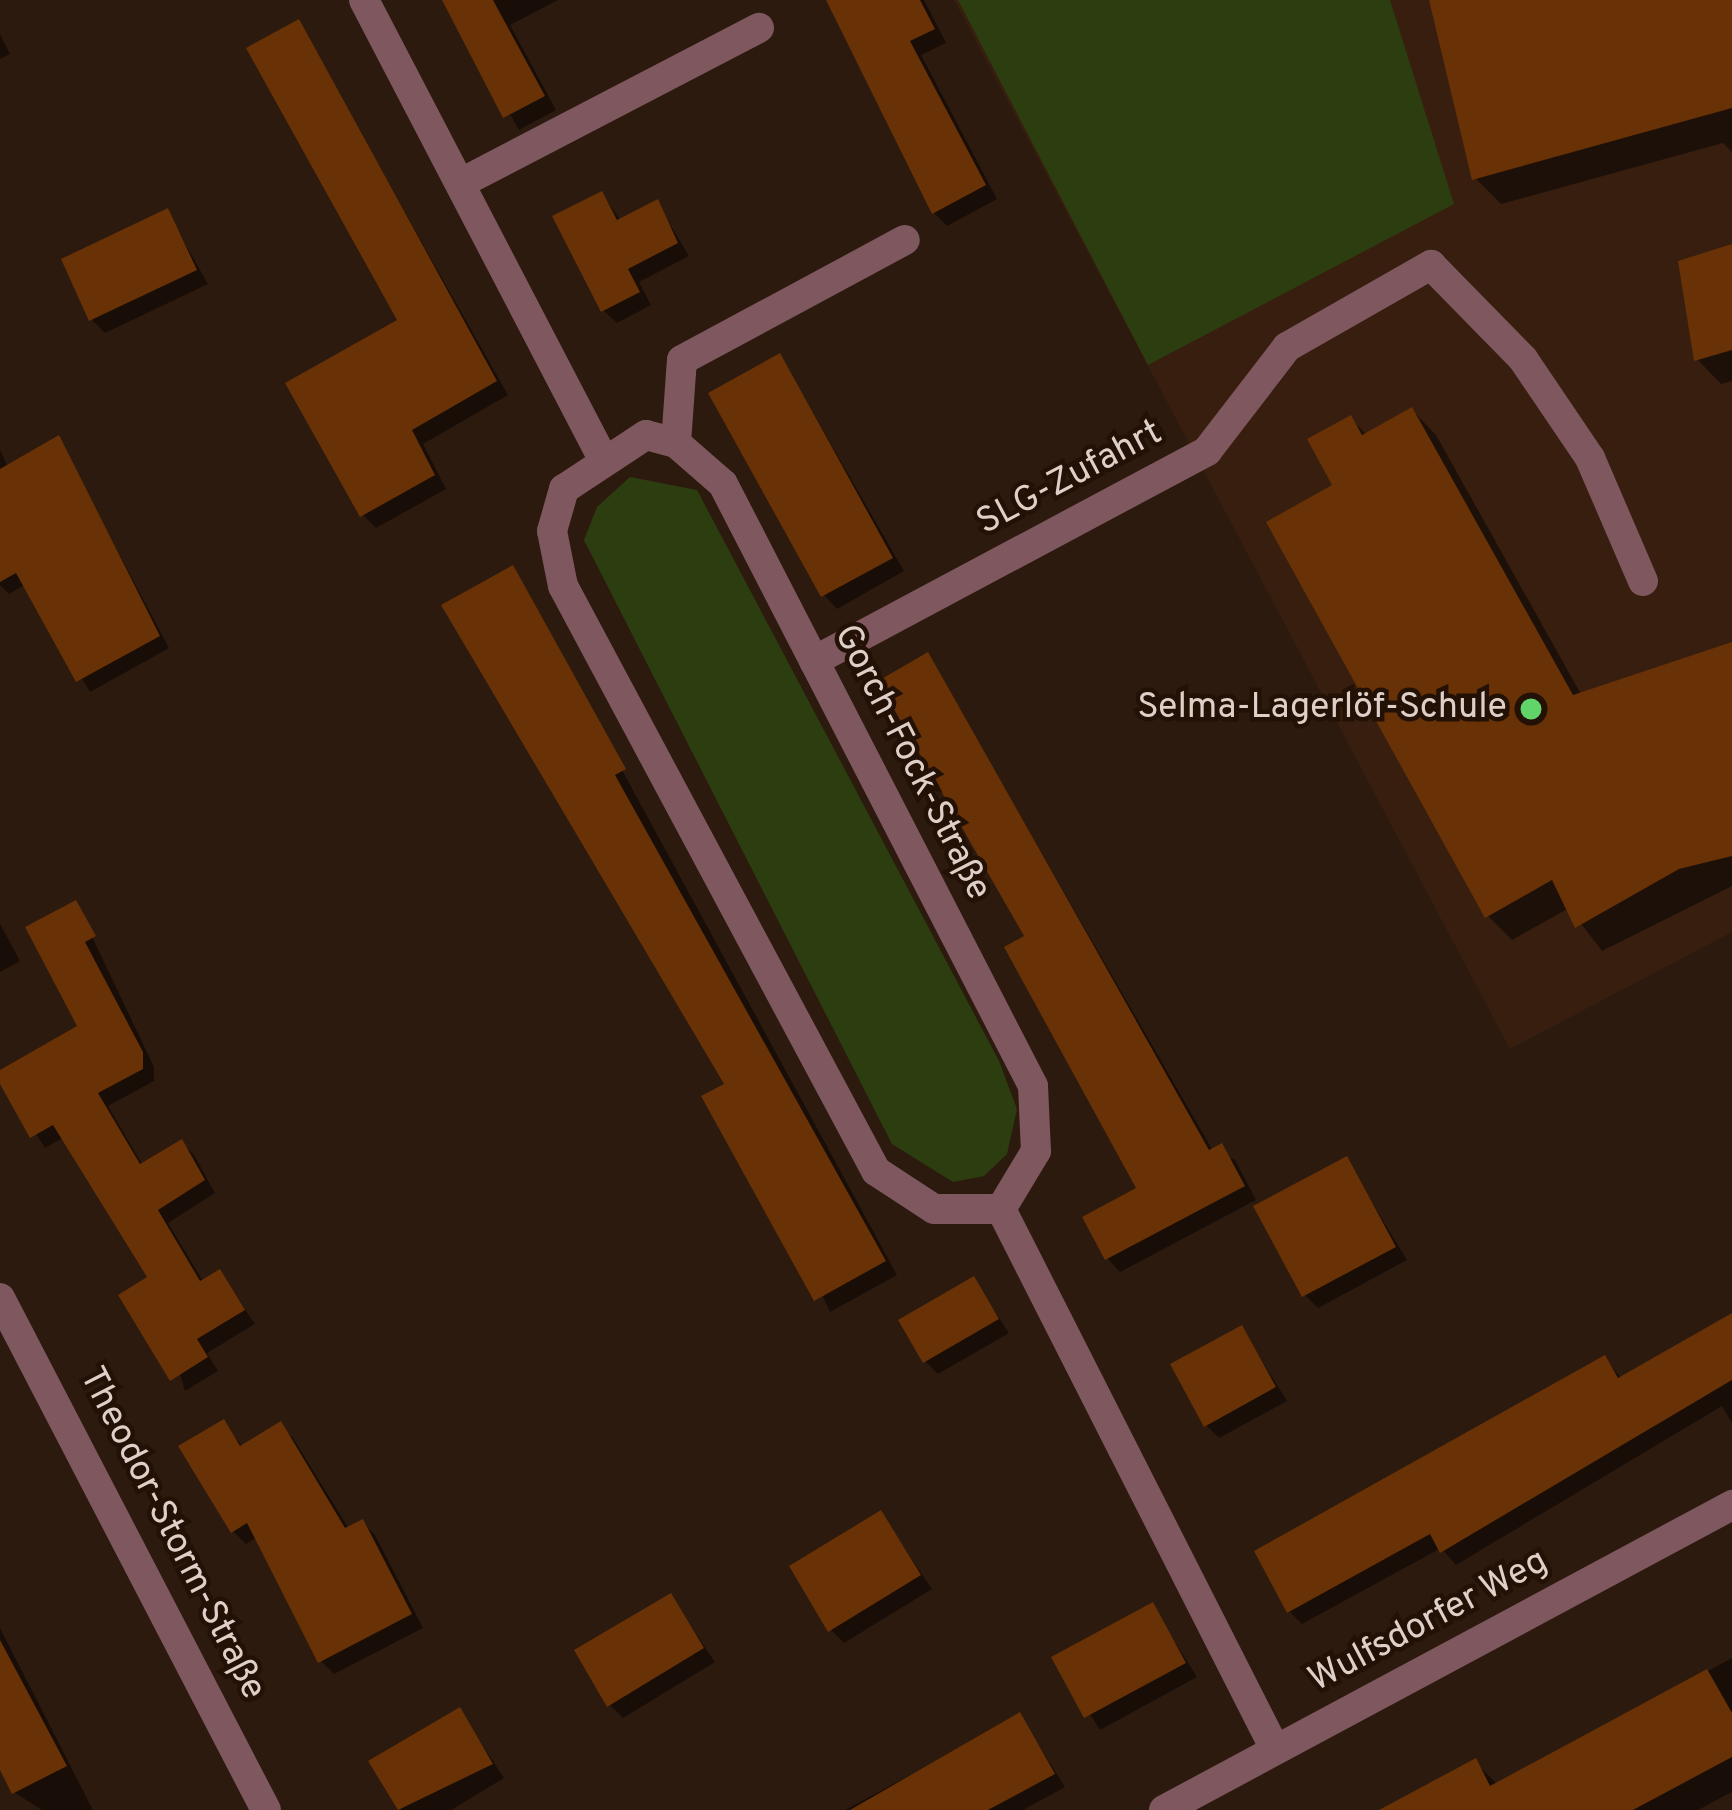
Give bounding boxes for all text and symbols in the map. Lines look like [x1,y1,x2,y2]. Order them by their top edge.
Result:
street label: SLG-Zufahrt [970,412,1170,546]
street label: Gorch-Fock-Straße [823,618,999,908]
place label: Selma-Lagerlöf-Schule [1137,687,1507,731]
marker: Selma-Lagerlöf-Schule [1518,696,1544,722]
street label: Theodor-Storm-Straße [68,1361,274,1707]
street label: Wulfsdorfer Weg [1302,1541,1556,1703]

